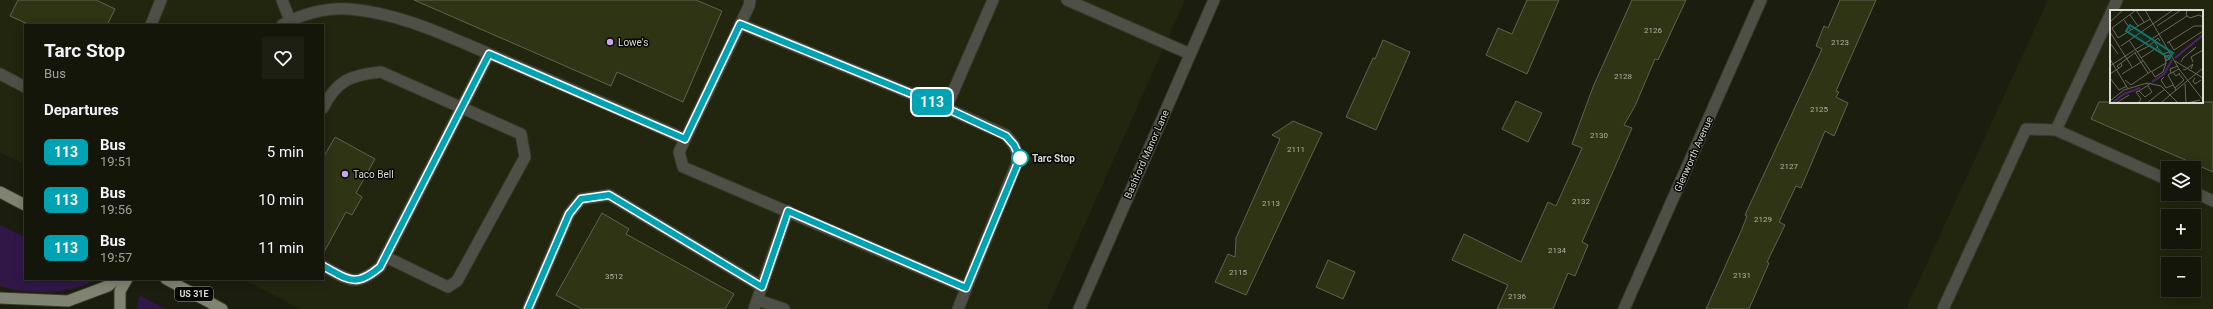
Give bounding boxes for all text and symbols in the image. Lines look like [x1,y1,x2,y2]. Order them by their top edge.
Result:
inset map [2110,10,2203,103]
house number: 2126 [1644,26,1662,35]
button: heart [262,37,304,79]
marker: Lowe's [605,37,615,47]
place label: Lowe's [618,37,648,48]
house number: 2123 [1831,38,1849,47]
text: Tarc Stop [44,39,125,62]
text: Bus [44,66,66,81]
house number: 2128 [1614,72,1632,81]
line badge: 113 [909,89,955,115]
text: 113 [920,94,944,110]
text: Departures [44,101,119,119]
house number: 2125 [1810,105,1828,114]
street label: Bashford Manor Lane [1122,108,1171,200]
street label: Glenworth Avenue [1672,115,1715,193]
house number: 2130 [1590,131,1608,140]
text: Bus [100,136,126,154]
text: 5 min [267,143,304,161]
text: 113 [54,144,78,160]
house number: 2111 [1287,145,1305,154]
marker: Tarc Stop [1011,149,1029,167]
place label: Tarc Stop [1032,153,1075,164]
text: 19:51 [100,154,132,169]
map controls [2161,161,2201,297]
button: layers [2161,161,2201,201]
house number: 2127 [1780,162,1798,171]
marker: Taco Bell [340,169,350,179]
place label: Taco Bell [353,169,394,180]
text: Bus [100,184,126,202]
text: 10 min [258,191,304,209]
text: 113 [54,192,78,208]
house number: 2132 [1572,197,1590,206]
house number: 2113 [1262,199,1280,208]
text: 19:56 [100,202,132,217]
button: + [2161,209,2201,249]
house number: 2129 [1754,215,1772,224]
text: Bus [100,232,126,250]
text: 11 min [258,239,304,257]
text: 113 [54,240,78,256]
house number: 2134 [1548,246,1566,255]
text: 19:57 [100,250,132,265]
button: − [2161,257,2201,297]
house number: 2115 [1229,268,1247,277]
house number: 2131 [1733,271,1751,280]
house number: 3512 [605,272,623,281]
road number: US 31E [175,287,213,301]
house number: 2136 [1508,292,1526,301]

